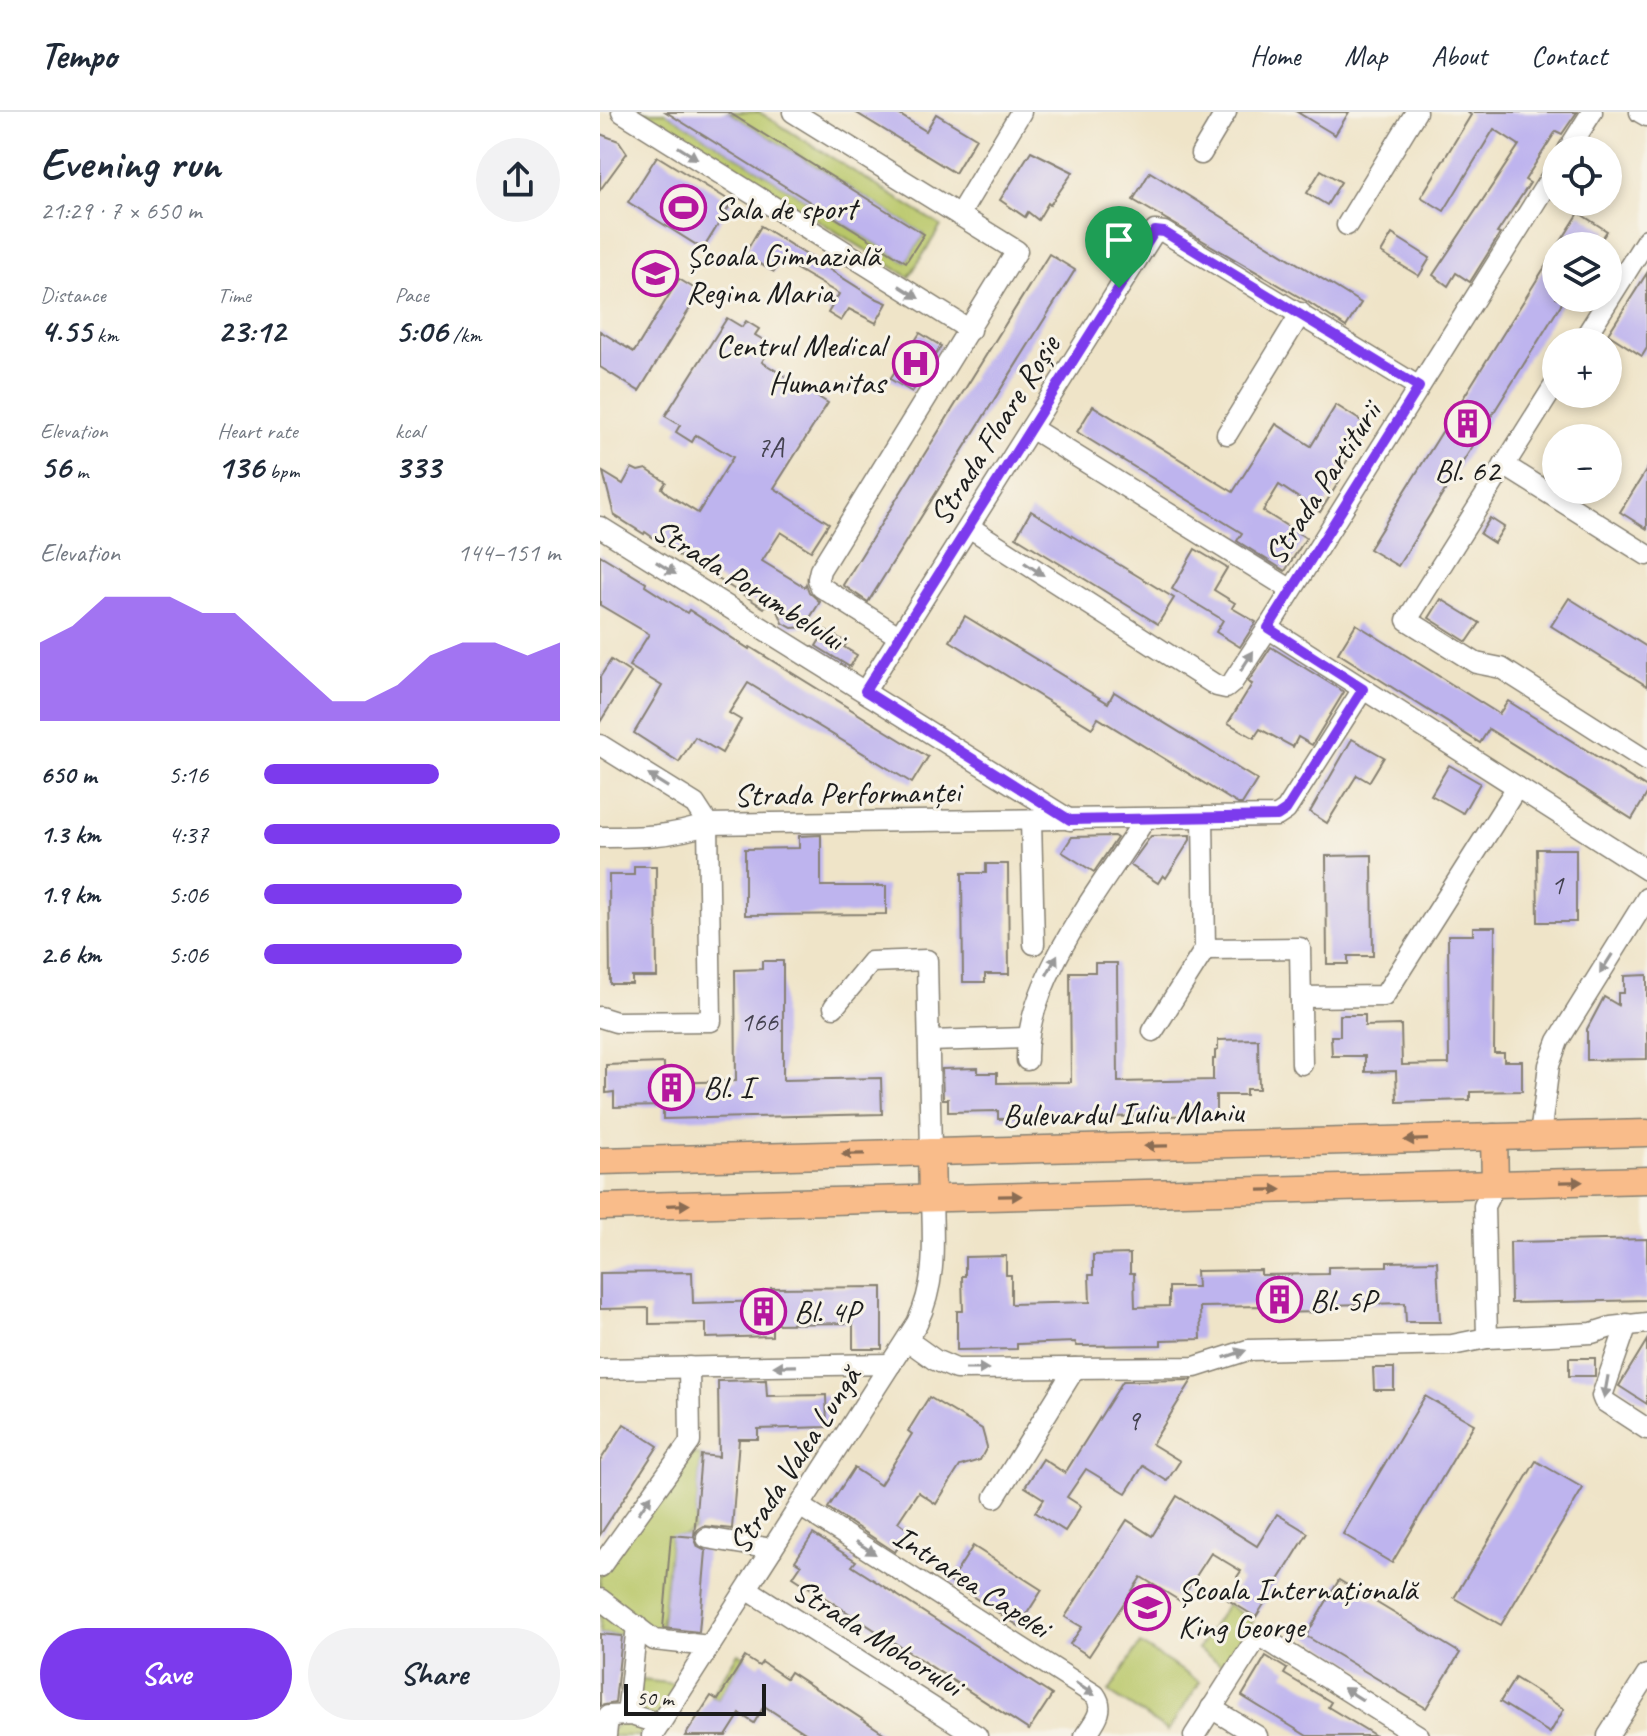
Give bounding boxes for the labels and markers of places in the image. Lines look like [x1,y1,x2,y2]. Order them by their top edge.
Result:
sports icon: Sala de sport [659,184,707,232]
place label: Sala de sport [714,188,861,229]
pin [1085,206,1153,288]
place label: Școala Gimnazială Regina Maria [686,235,883,313]
school or university icon: Școala Gimnazială Regina Maria [631,249,679,297]
place label: Centrul Medical Humanitas [716,325,891,403]
hospital icon: Centrul Medical Humanitas [892,339,940,387]
building icon: Bl. 62 [1443,399,1491,447]
place label: Bl. 62 [1434,450,1502,491]
building icon: Bl. I [648,1063,696,1111]
place label: Bl. I [703,1067,759,1108]
building icon: Bl. 5P [1255,1276,1303,1324]
place label: Bl. 5P [1310,1280,1380,1321]
building icon: Bl. 4P [739,1287,787,1335]
place label: Bl. 4P [794,1291,864,1332]
place label: Școala Internațională King George [1178,1569,1420,1647]
school or university icon: Școala Internațională King George [1123,1583,1171,1631]

